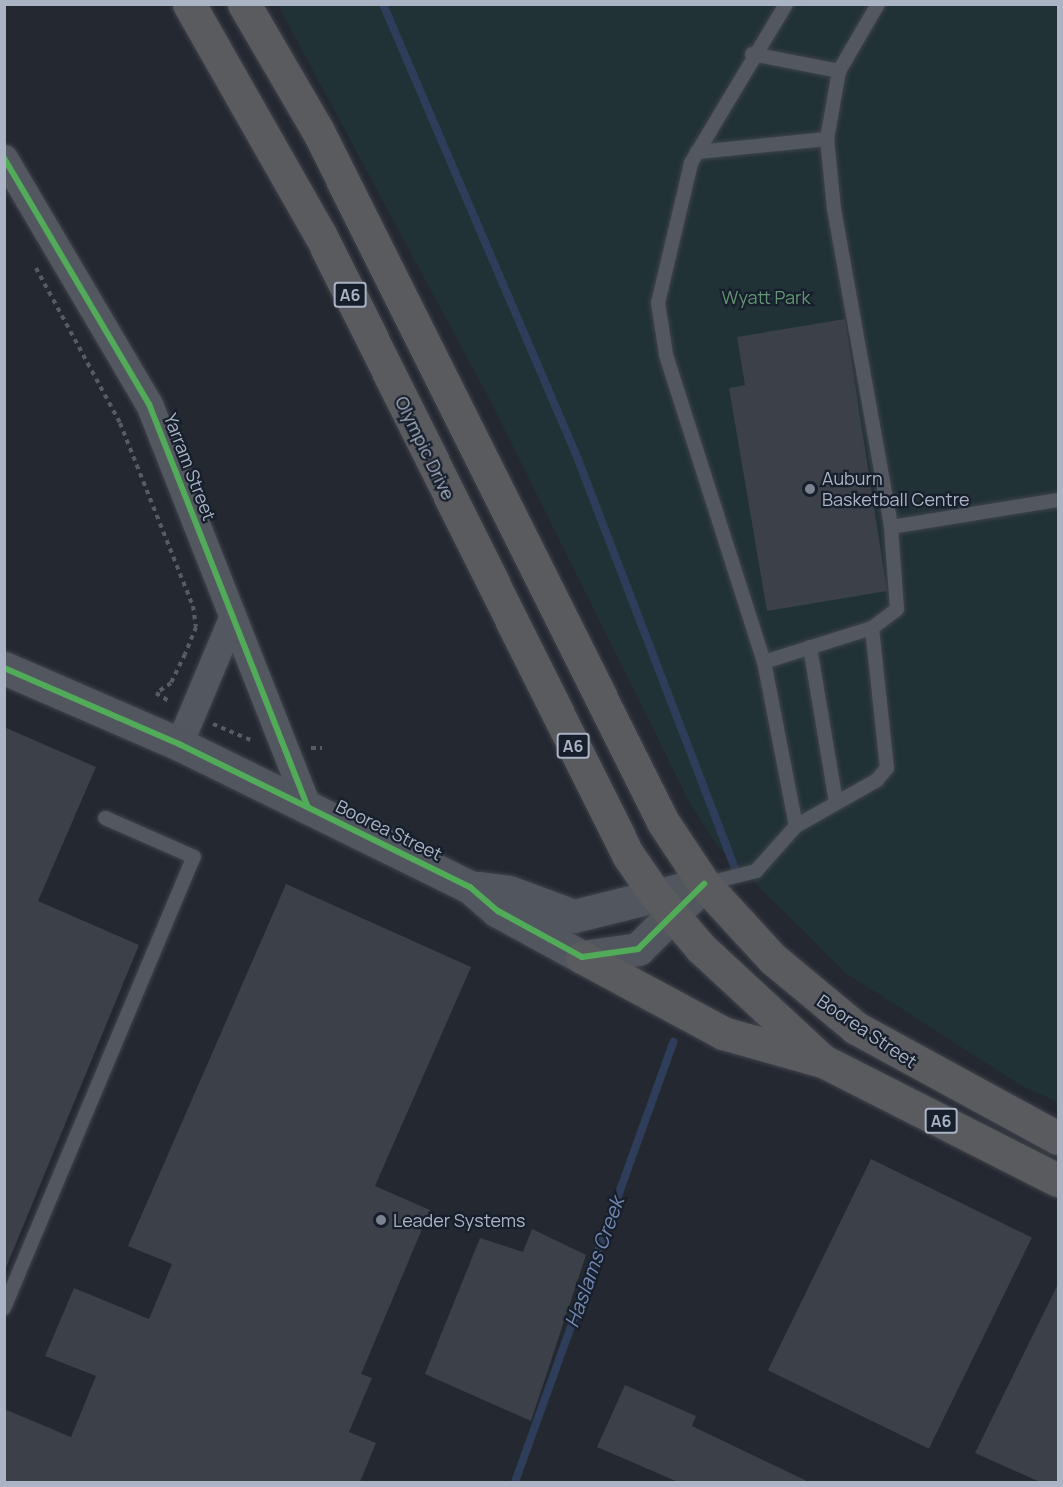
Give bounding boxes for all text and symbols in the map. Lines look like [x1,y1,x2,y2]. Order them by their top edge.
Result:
road number: A6 [334,282,366,308]
park label: Wyatt Park [722,286,810,308]
street label: Olympic Drive [391,393,459,503]
street label: Yarram Street [160,410,220,524]
place label: Auburn Basketball Centre [822,468,969,510]
marker: Auburn Basketball Centre [803,482,817,496]
road number: A6 [556,733,590,759]
street label: Boorea Street [332,795,446,865]
street label: Boorea Street [813,990,921,1072]
road number: A6 [924,1108,958,1134]
water label: Haslams Creek [559,1193,629,1331]
place label: Leader Systems [393,1209,525,1231]
marker: Leader Systems [374,1213,388,1227]

